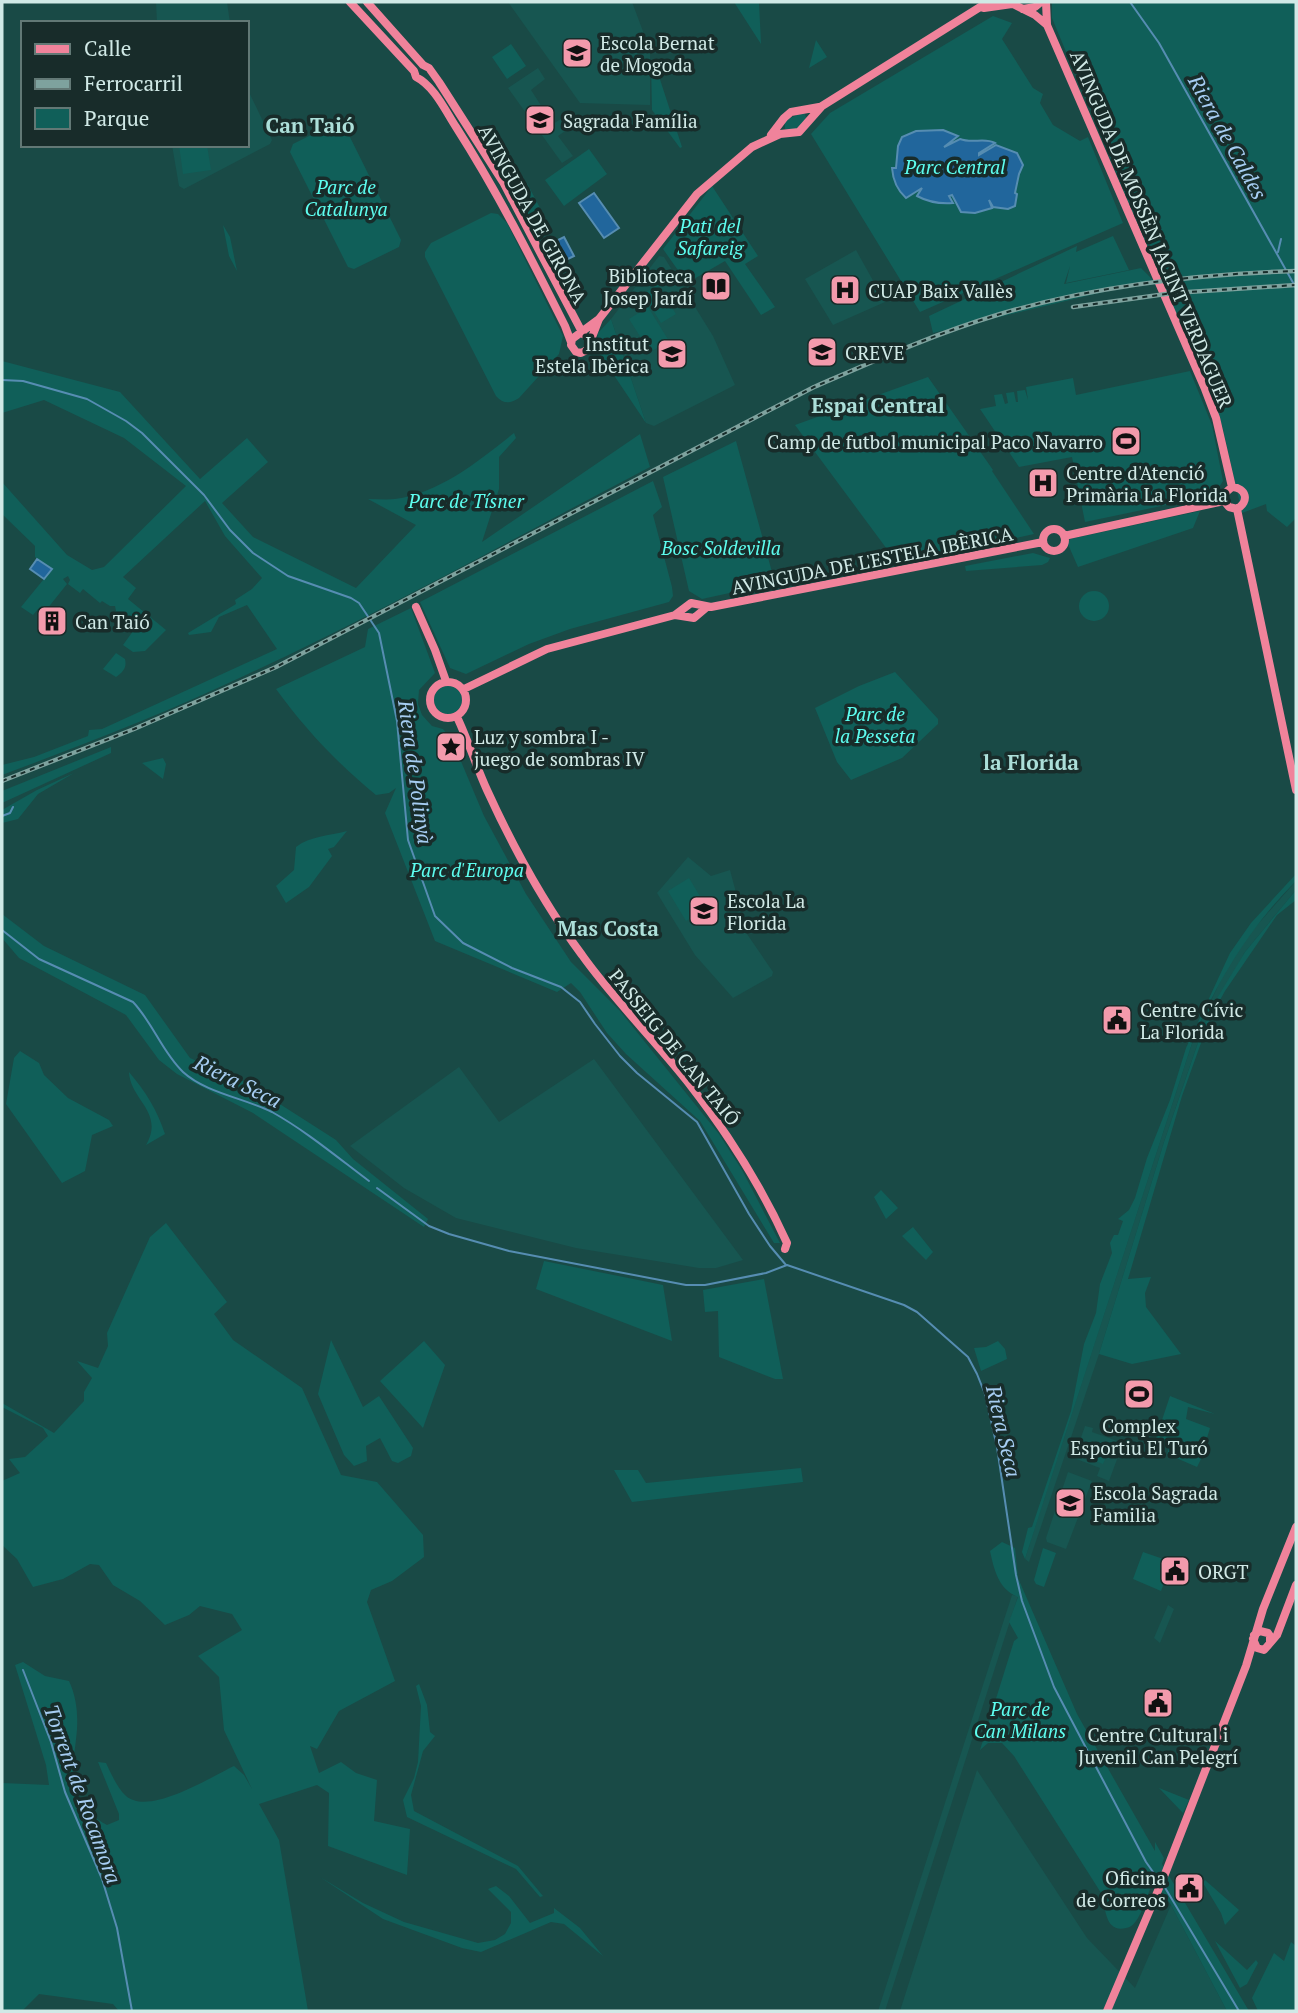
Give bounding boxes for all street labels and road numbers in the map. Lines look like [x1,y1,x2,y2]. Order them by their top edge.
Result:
street label: AVINGUDA DE MOSSÈN JACINT VERDAGUER [1065,46,1239,412]
street label: AVINGUDA DE GIRONA [473,120,593,308]
street label: AVINGUDA DE L'ESTELA IBÈRICA [729,520,1015,600]
street label: PASSEIG DE CAN TAIÓ [604,963,746,1131]

